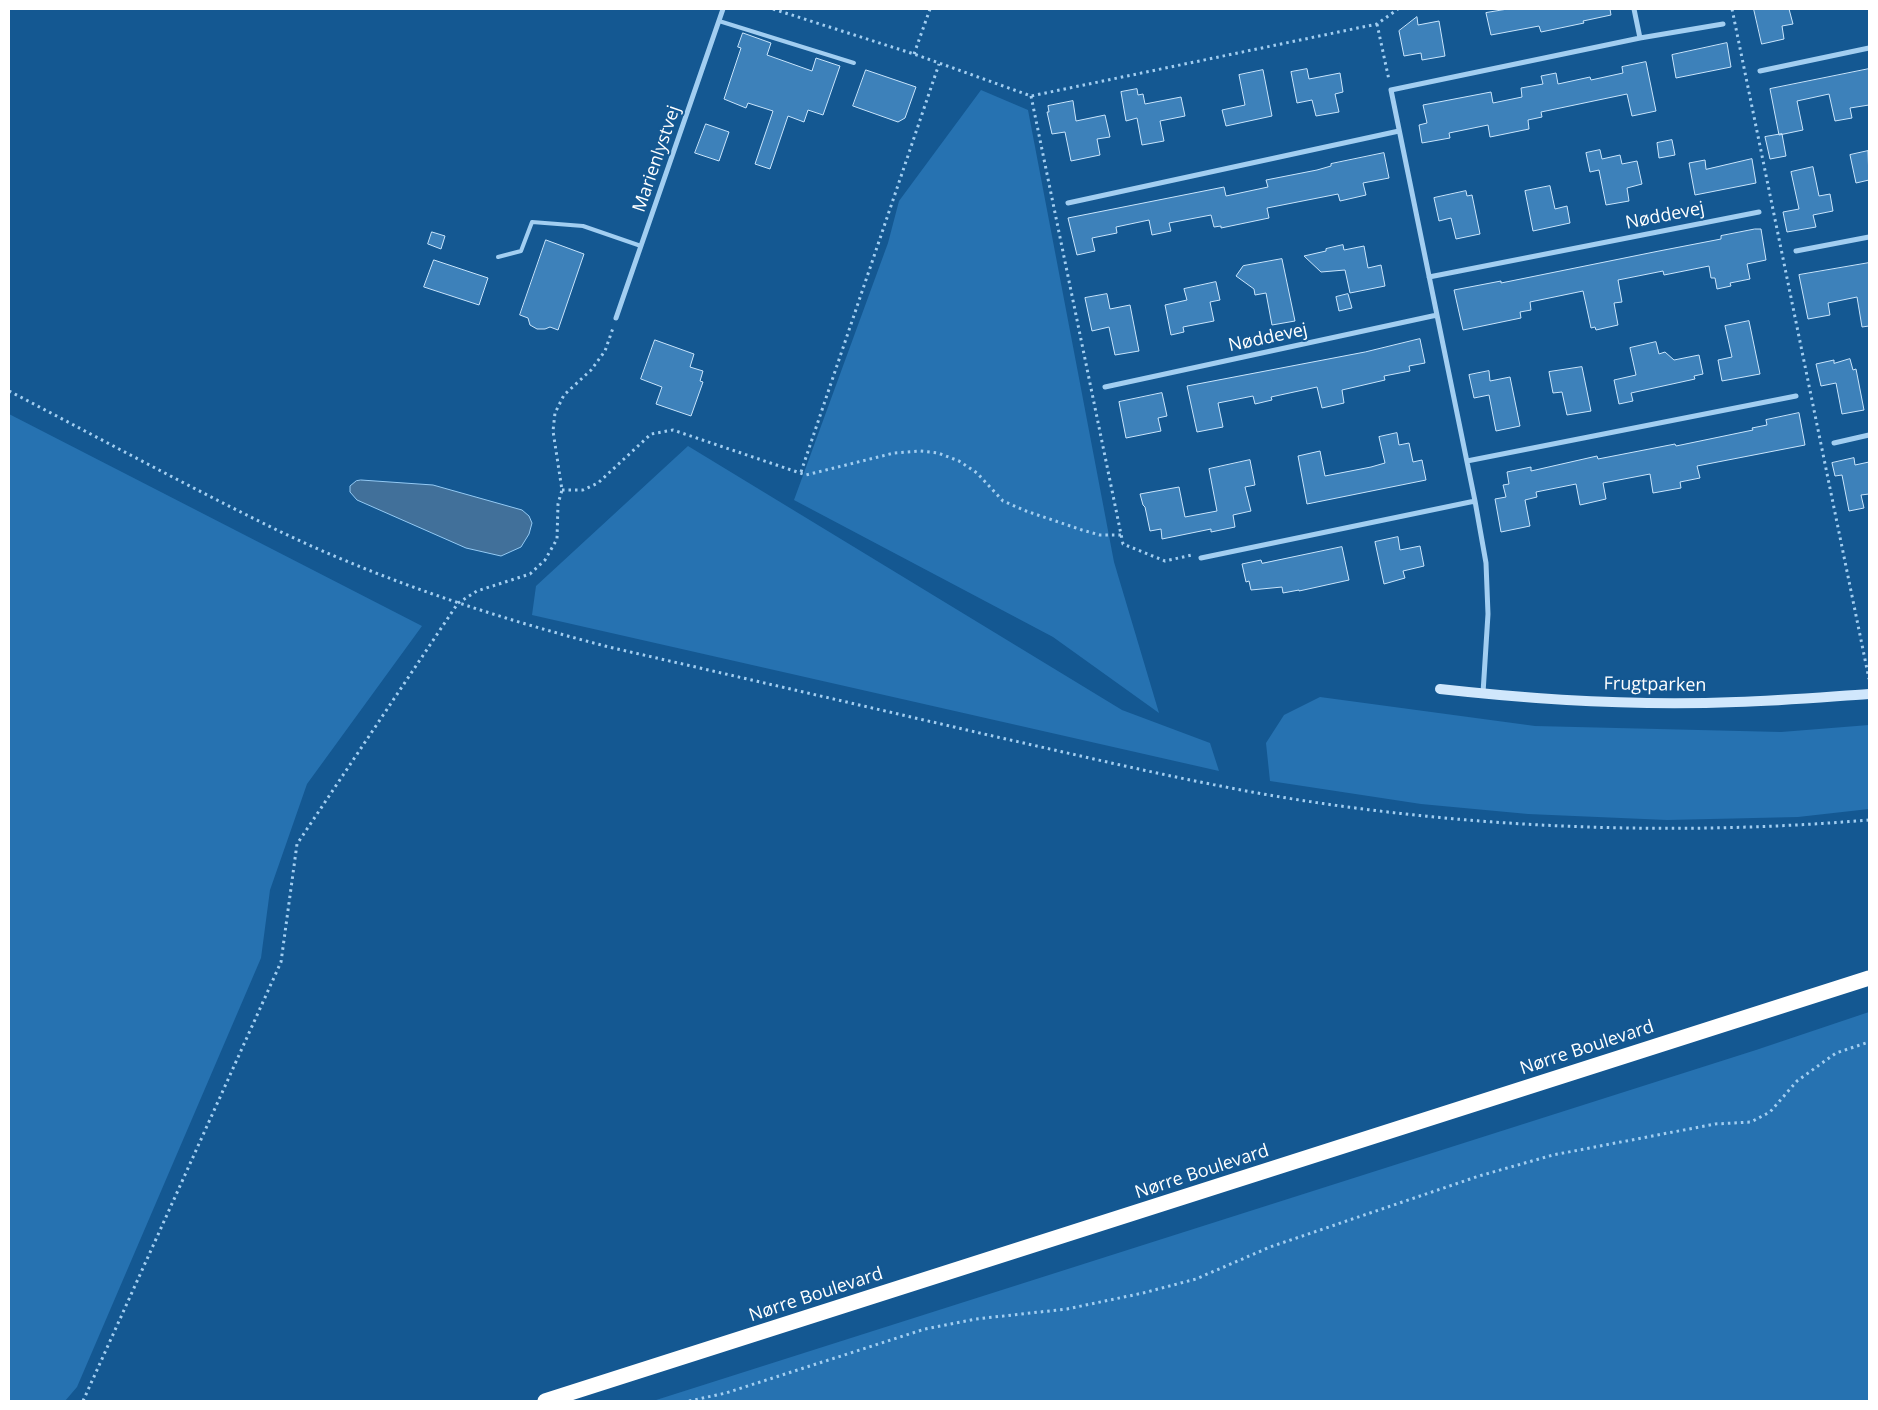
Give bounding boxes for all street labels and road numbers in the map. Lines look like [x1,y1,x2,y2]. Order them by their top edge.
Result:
street label: Marienlystvej [629,103,685,215]
street label: Nøddevej [1624,198,1706,234]
street label: Nøddevej [1227,319,1309,357]
street label: Frugtparken [1603,673,1707,697]
street label: Nørre Boulevard [1517,1016,1657,1080]
street label: Nørre Boulevard [1132,1140,1272,1204]
street label: Nørre Boulevard [746,1263,886,1327]

